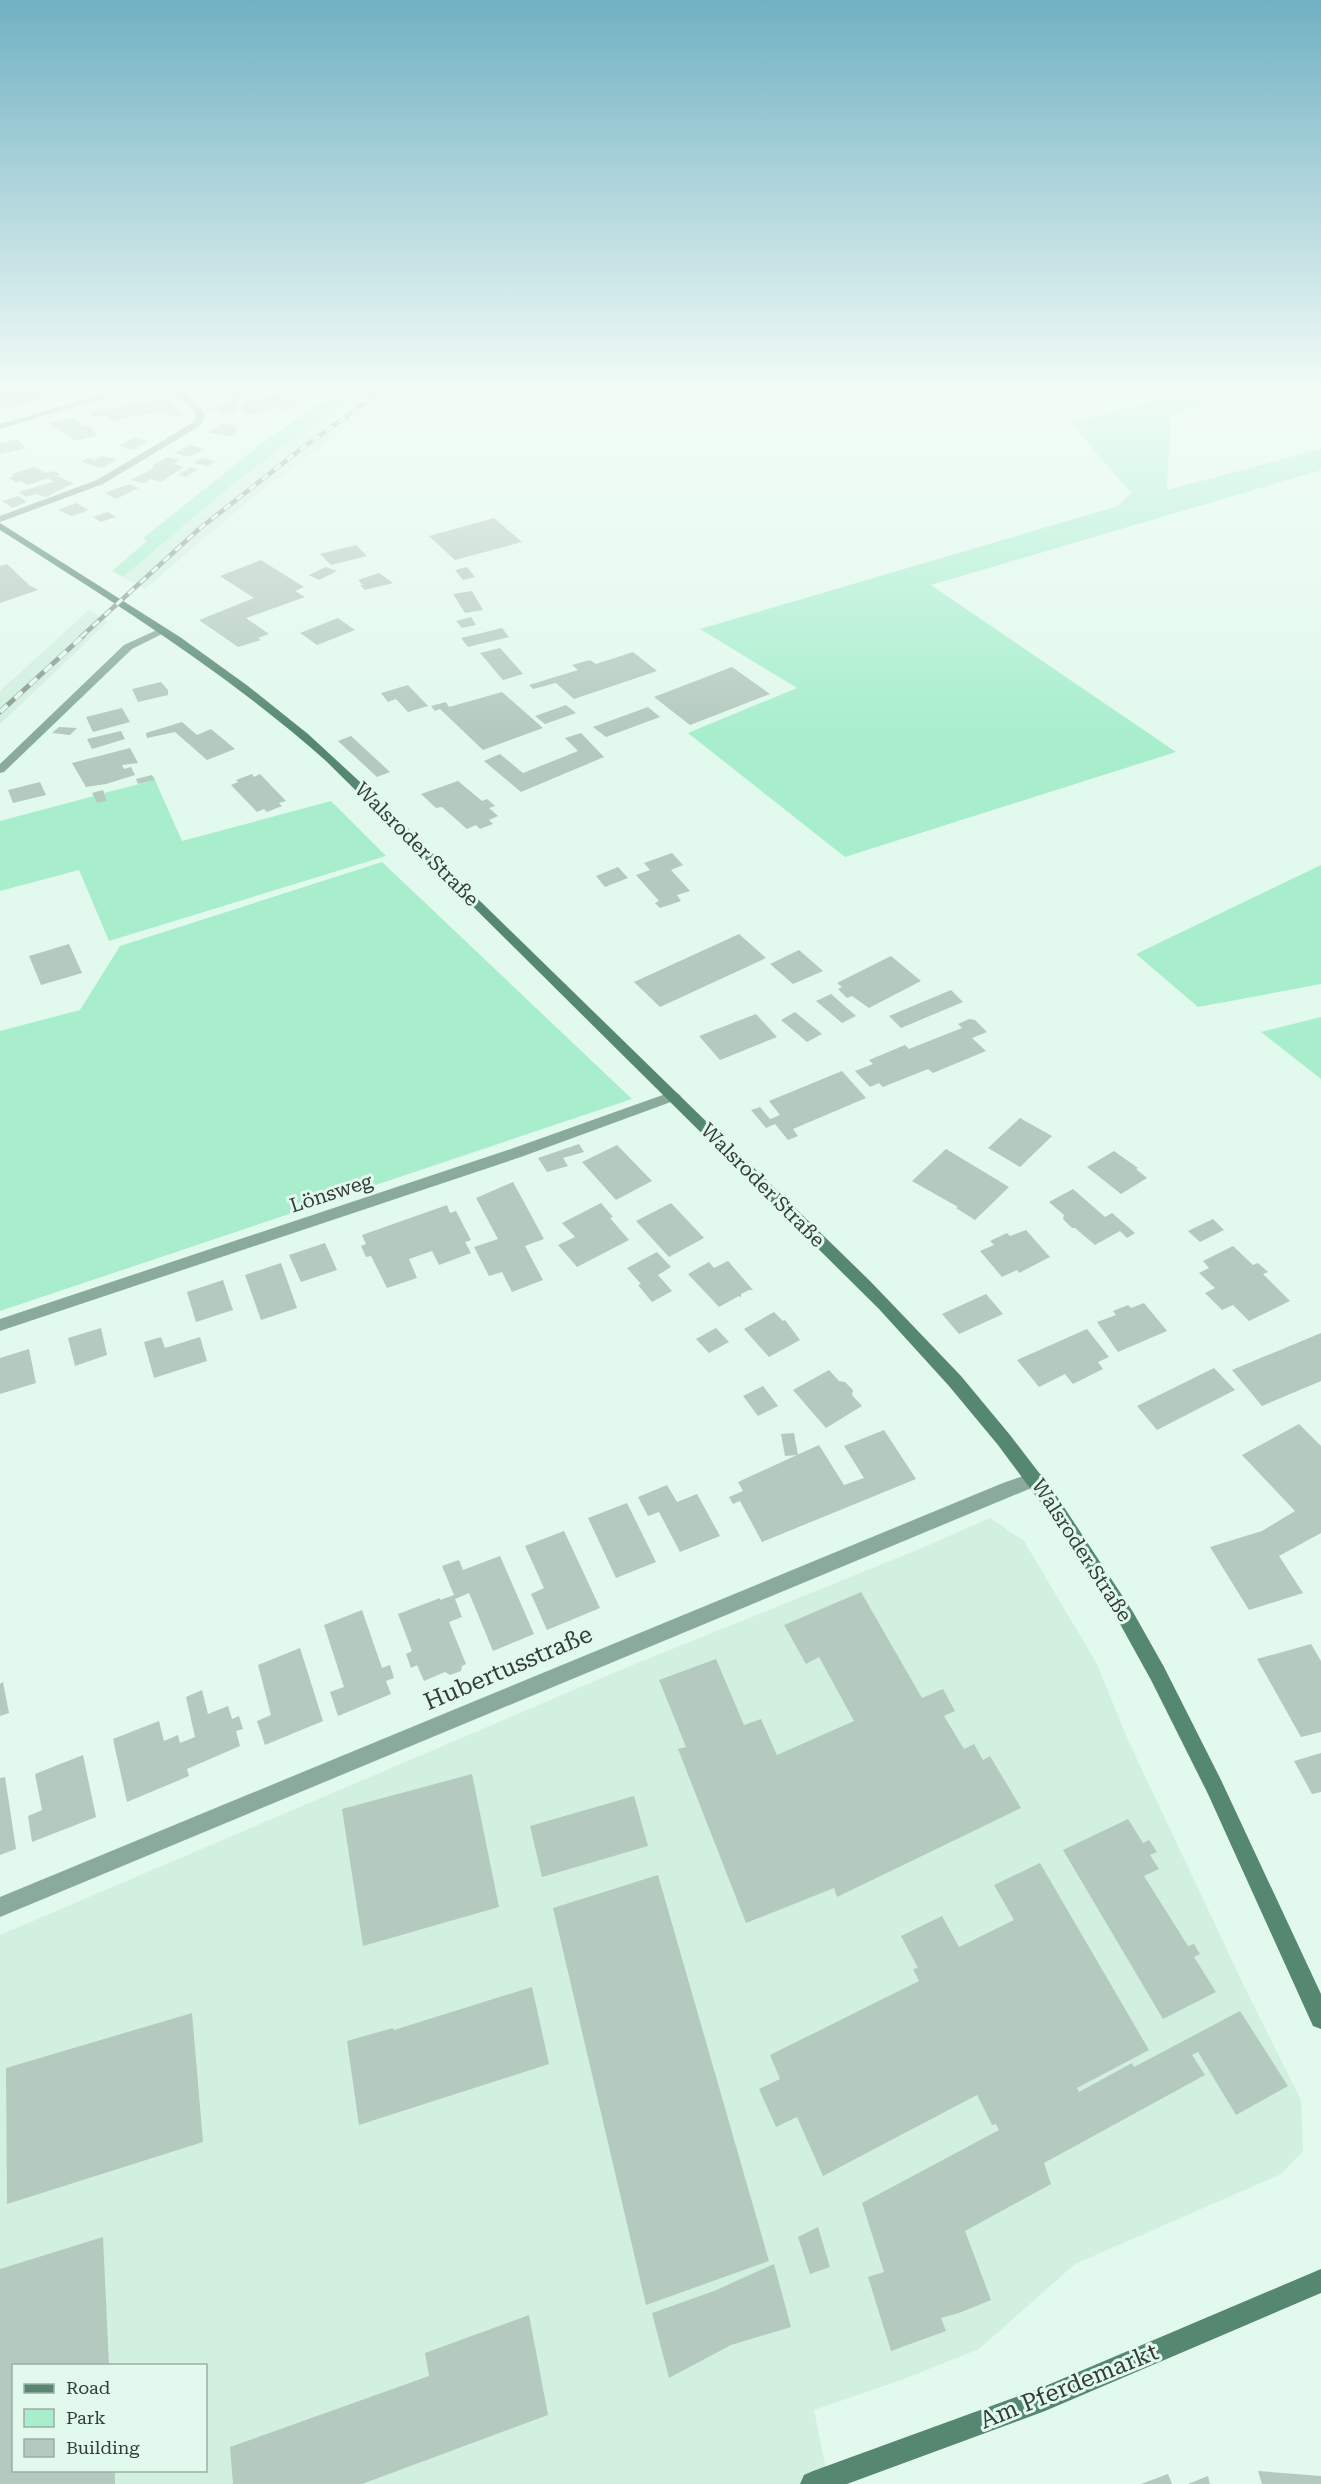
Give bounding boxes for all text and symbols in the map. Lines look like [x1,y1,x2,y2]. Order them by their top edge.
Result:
street label: Walsroder Straße [350,777,484,911]
street label: Walsroder Straße [696,1118,830,1252]
street label: Lönsweg [287,1168,376,1218]
street label: Walsroder Straße [1027,1474,1137,1626]
street label: Hubertusstraße [420,1620,596,1716]
street label: Am Pferdemarkt [976,2337,1162,2435]
legend [12,2364,207,2472]
text: Road [66,2377,111,2398]
text: Park [66,2407,106,2428]
text: Building [66,2437,140,2458]

